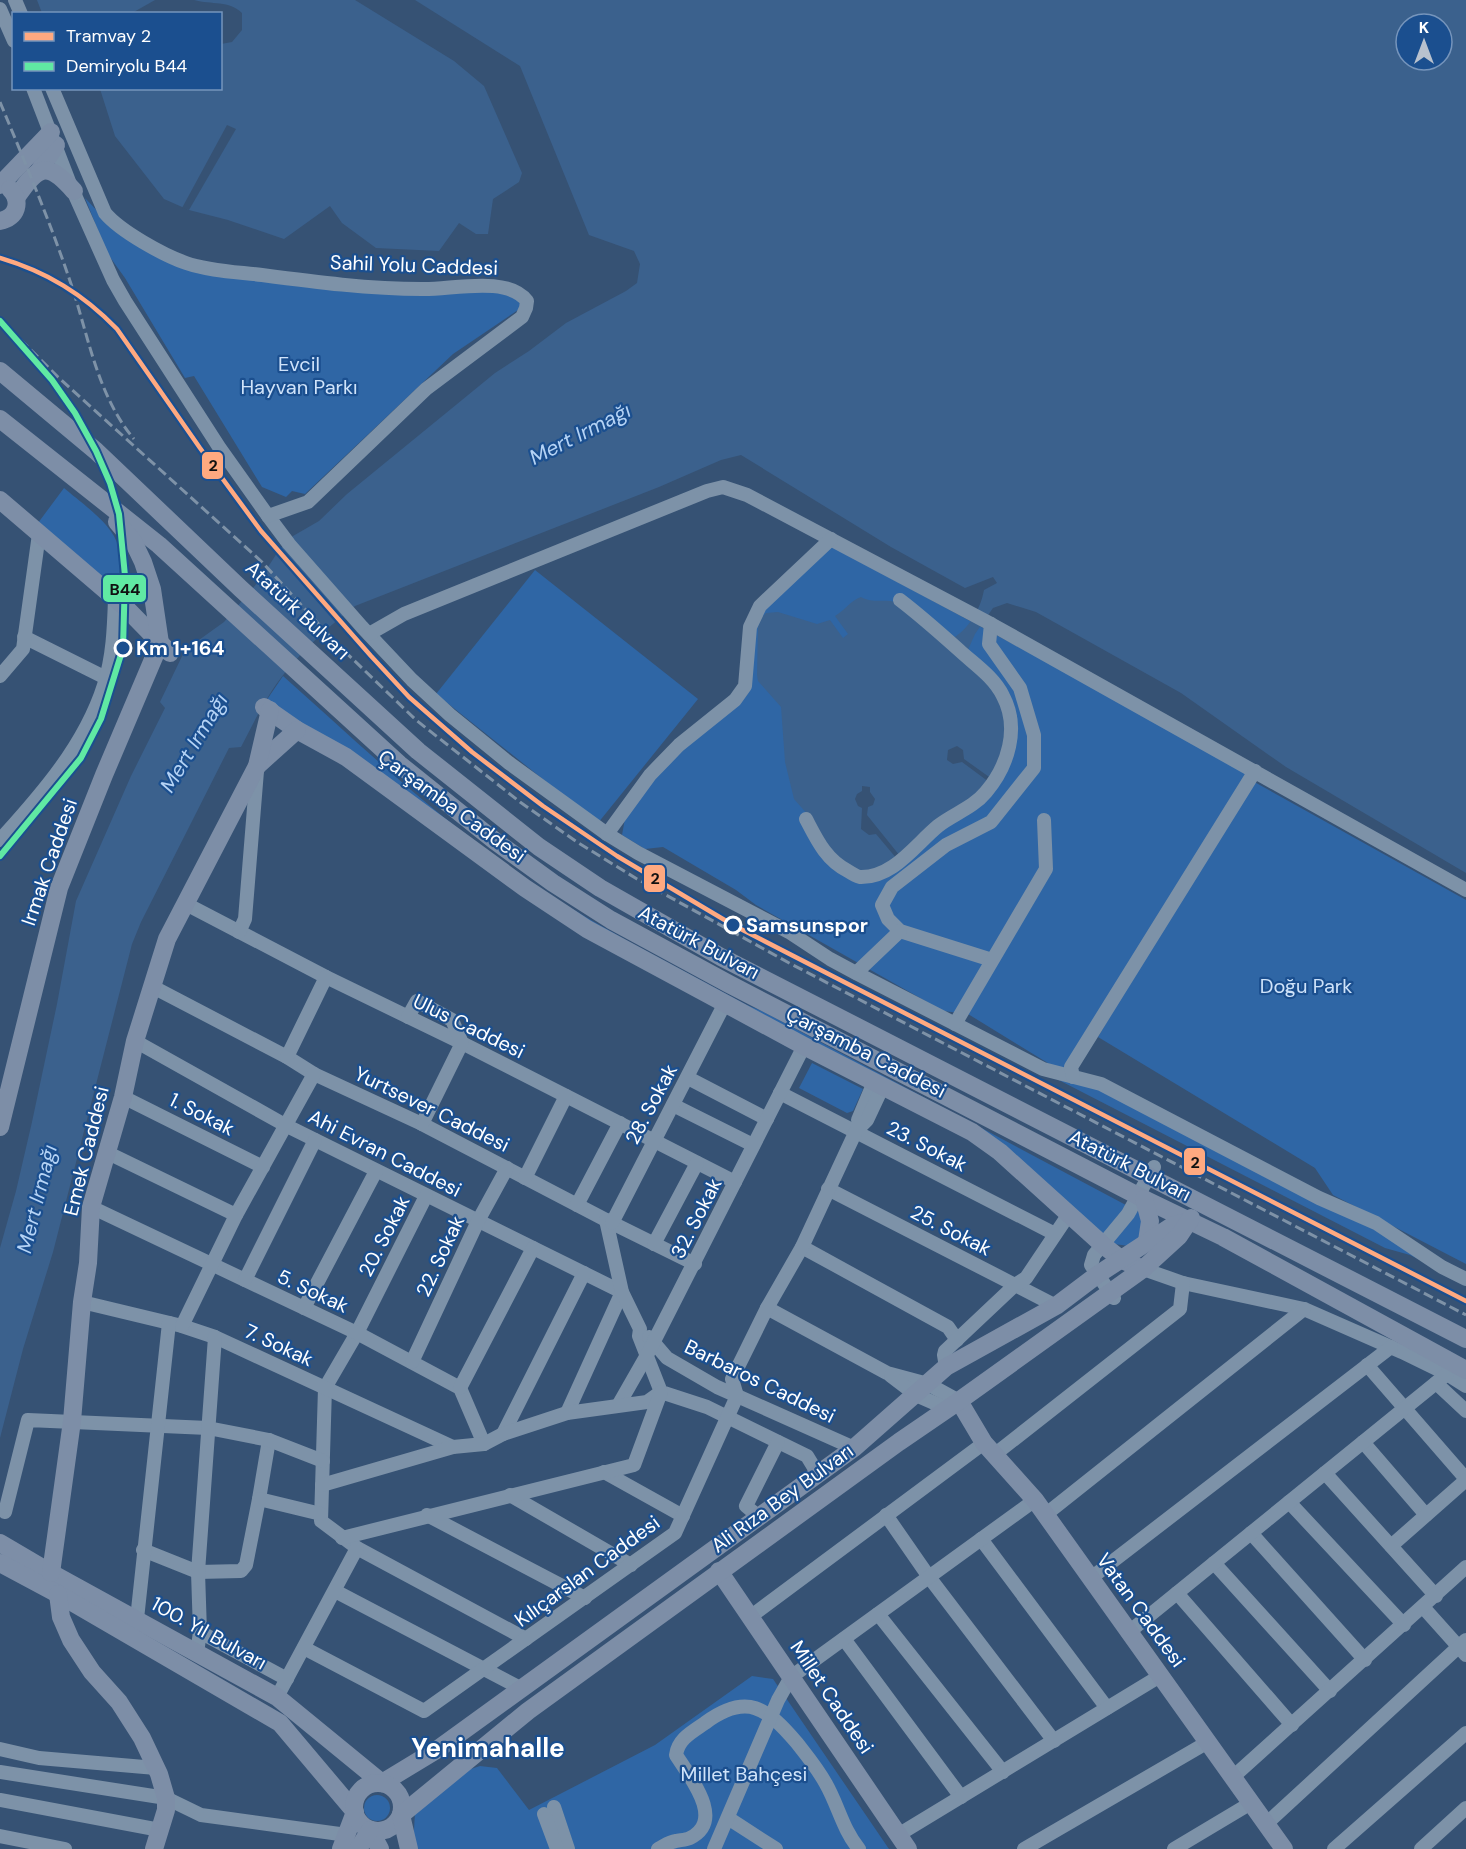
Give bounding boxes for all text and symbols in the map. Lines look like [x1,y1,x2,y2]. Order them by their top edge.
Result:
legend [12,12,222,90]
north arrow [1394,12,1454,72]
text: K [1419,17,1430,38]
text: Tramvay 2 [66,24,151,48]
text: Demiryolu B44 [66,54,187,78]
street label: Sahil Yolu Caddesi [330,249,498,281]
park label: Evcil Hayvan Parkı [241,351,358,400]
water label: Mert Irmağı [524,396,636,472]
line badge: 2 [201,451,224,480]
text: 2 [208,455,218,476]
street label: Atatürk Bulvarı [240,555,356,665]
line badge: B44 [102,574,147,603]
text: B44 [109,579,141,600]
place label: Km 1+164 [136,635,224,661]
marker: Km 1+164 [114,639,132,657]
water label: Mert Irmağı [154,688,235,798]
street label: Çarşamba Caddesi [373,744,531,868]
street label: Irmak Caddesi [15,795,83,929]
line badge: 2 [643,864,666,893]
text: 2 [650,868,660,889]
street label: Atatürk Bulvarı [634,899,764,985]
place label: Samsunspor [746,912,868,938]
marker: Samsunspor [724,916,742,934]
park label: Doğu Park [1260,973,1352,999]
street label: Ulus Caddesi [409,988,529,1064]
street label: Çarşamba Caddesi [781,1000,951,1104]
street label: 28. Sokak [619,1059,683,1149]
street label: Yurtsever Caddesi [350,1060,514,1158]
street label: Emek Caddesi [57,1084,115,1218]
street label: 1. Sokak [165,1087,239,1141]
street label: Ahi Evran Caddesi [304,1103,466,1203]
street label: 23. Sokak [882,1115,972,1177]
street label: Atatürk Bulvarı [1065,1123,1195,1207]
water label: Mert Irmağı [10,1142,64,1256]
line badge: 2 [1183,1147,1206,1176]
text: 2 [1190,1152,1200,1173]
street label: 32. Sokak [665,1173,727,1263]
street label: 20. Sokak [352,1191,416,1281]
street label: 25. Sokak [906,1199,996,1261]
street label: 22. Sokak [410,1211,470,1301]
street label: 5. Sokak [273,1263,353,1319]
street label: 7. Sokak [240,1318,318,1372]
street label: Barbaros Caddesi [680,1333,840,1429]
street label: Ali Rıza Bey Bulvarı [706,1438,858,1558]
street label: Kılıçarslan Caddesi [509,1510,665,1632]
street label: Vatan Caddesi [1091,1548,1191,1672]
street label: 100. Yıl Bulvarı [147,1591,271,1675]
street label: Millet Caddesi [785,1635,879,1759]
district label: Yenimahalle [411,1731,565,1765]
park label: Millet Bahçesi [681,1761,807,1787]

